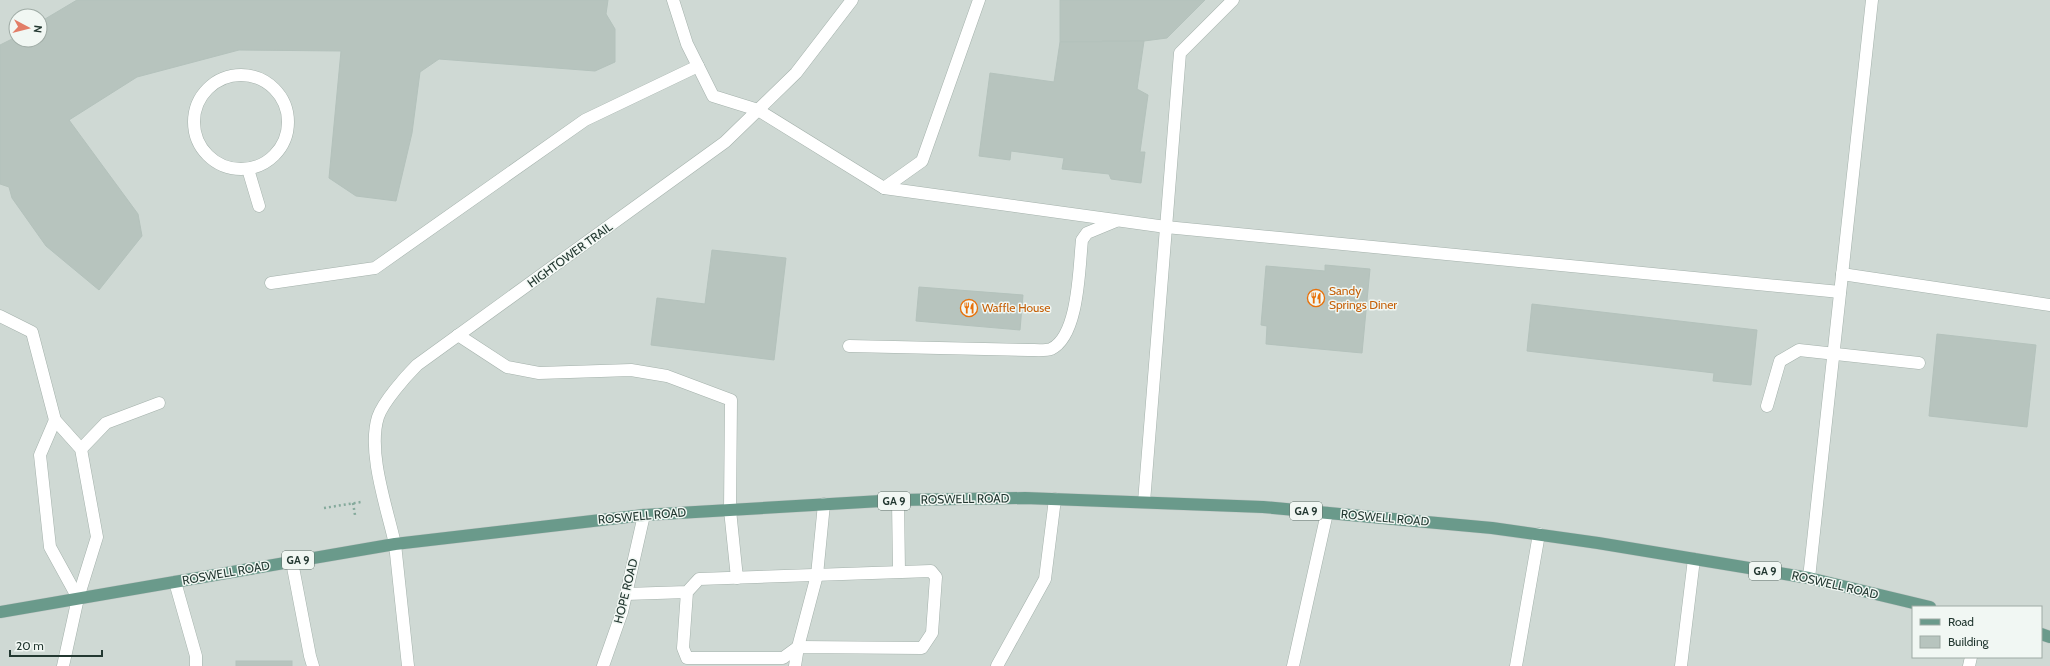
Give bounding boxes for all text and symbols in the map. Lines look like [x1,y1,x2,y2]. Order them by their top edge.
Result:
north arrow [8,8,48,48]
text: N [31,25,45,34]
street label: HIGHTOWER TRAIL [524,219,615,290]
place label: Sandy Springs Diner [1329,283,1397,312]
restaurant icon: Sandy Springs Diner [1306,288,1326,308]
restaurant icon: Waffle House [959,298,979,318]
place label: Waffle House [982,300,1050,315]
street label: ROSWELL ROAD [921,490,1010,507]
road number: GA 9 [878,492,910,510]
road number: GA 9 [1290,502,1322,520]
street label: ROSWELL ROAD [597,504,687,527]
street label: ROSWELL ROAD [1340,506,1430,529]
road number: GA 9 [282,551,314,569]
street label: ROSWELL ROAD [181,557,271,588]
street label: HOPE ROAD [610,557,641,625]
road number: GA 9 [1749,562,1781,580]
street label: ROSWELL ROAD [1790,567,1880,602]
legend [1912,606,2042,658]
text: Road [1948,614,1974,629]
scale bar [10,632,102,658]
text: Building [1948,634,1990,649]
text: 20 m [16,638,44,653]

